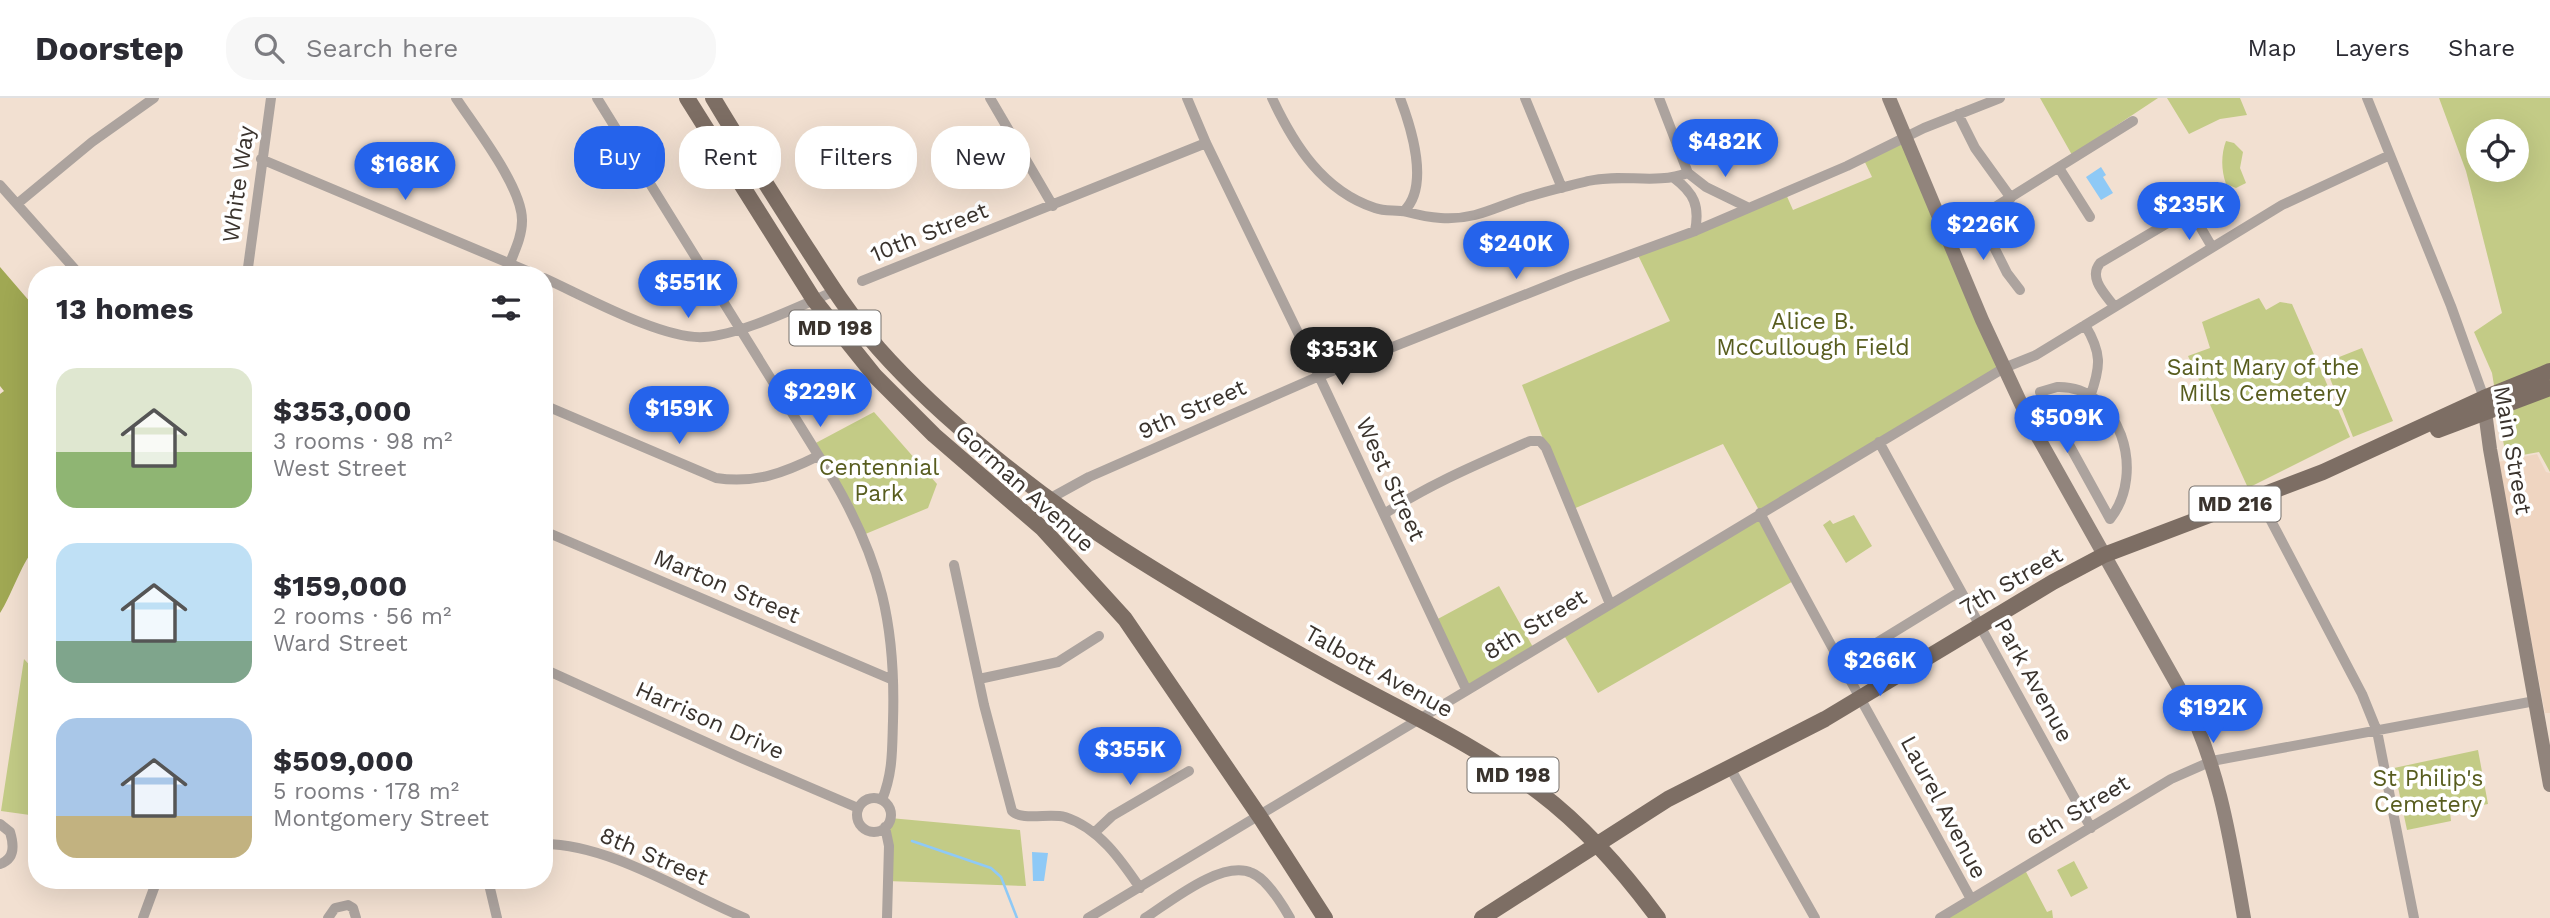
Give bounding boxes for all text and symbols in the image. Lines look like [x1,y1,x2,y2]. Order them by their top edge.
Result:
search box [226,17,716,80]
text: Doorstep [35,29,184,68]
icon: search [250,29,288,67]
text: Search here [306,33,458,63]
text: Map [2248,34,2296,62]
text: Layers [2334,34,2410,62]
text: Share [2448,34,2515,62]
map controls [2466,119,2529,182]
button: locate [2466,119,2529,182]
pin: $482K [1676,120,1774,179]
street label: White Way [217,124,260,244]
chip: Buy [574,126,665,189]
chip: Rent [679,126,781,189]
chip: Filters [795,126,917,189]
chip: New [931,126,1030,189]
text: $482K [1688,128,1762,155]
pin: $168K [356,142,454,202]
text: $168K [370,151,440,178]
pin: $235K [2140,183,2238,242]
text: $235K [2153,191,2225,218]
street label: 10th Street [867,197,992,268]
pin: $226K [1934,202,2032,262]
text: $226K [1947,211,2019,238]
pin: $240K [1467,222,1565,281]
text: $240K [1479,230,1553,257]
pin: $551K [639,260,737,320]
text: $551K [654,269,722,296]
icon: filters [487,289,525,327]
text: 13 homes [56,291,193,326]
park label: Alice B. McCullough Field [1716,308,1910,361]
road number: MD 198 [790,310,880,345]
pin: $353K [1293,328,1391,387]
text: $353K [1306,336,1378,363]
park label: Saint Mary of the Mills Cemetery [2167,354,2359,407]
pin: $229K [771,370,869,429]
street label: 9th Street [1134,374,1251,445]
text: $229K [784,378,856,405]
street label: Main Street [2488,384,2537,517]
pin: $159K [630,386,728,446]
text: $353,000 [273,393,412,428]
text: $159K [645,395,713,422]
icon: home [112,396,196,480]
pin: $509K [2018,396,2116,455]
text: $509K [2030,404,2104,431]
street label: West Street [1350,413,1431,546]
street label: Gorman Avenue [950,419,1100,558]
text: 3 rooms · 98 m² [273,428,452,455]
park label: Centennial Park [819,454,939,507]
text: West Street [273,455,406,482]
road number: MD 216 [2190,486,2280,522]
street label: 7th Street [1955,541,2068,622]
street label: Marton Street [650,544,804,629]
text: $159,000 [273,568,407,603]
icon: home [112,571,196,655]
street label: 8th Street [1479,583,1592,666]
text: 2 rooms · 56 m² [273,603,451,630]
street label: Park Avenue [1988,614,2079,747]
street label: Talbott Avenue [1300,619,1458,723]
text: Ward Street [273,630,408,657]
pin: $266K [1831,638,1929,698]
text: $266K [1844,647,1916,674]
street label: Harrison Drive [631,676,788,765]
pin: $192K [2164,686,2262,745]
text: $192K [2179,694,2247,721]
pin: $355K [1081,728,1179,787]
street label: Laurel Avenue [1895,731,1993,883]
text: $355K [1094,736,1166,763]
text: $509,000 [273,743,414,778]
icon: home [112,746,196,830]
road number: MD 198 [1468,758,1558,792]
park label: St Philip's Cemetery [2373,765,2483,818]
street label: 6th Street [2022,769,2135,852]
text: 5 rooms · 178 m² [273,778,459,805]
text: Montgomery Street [273,805,489,832]
street label: 8th Street [596,822,712,892]

